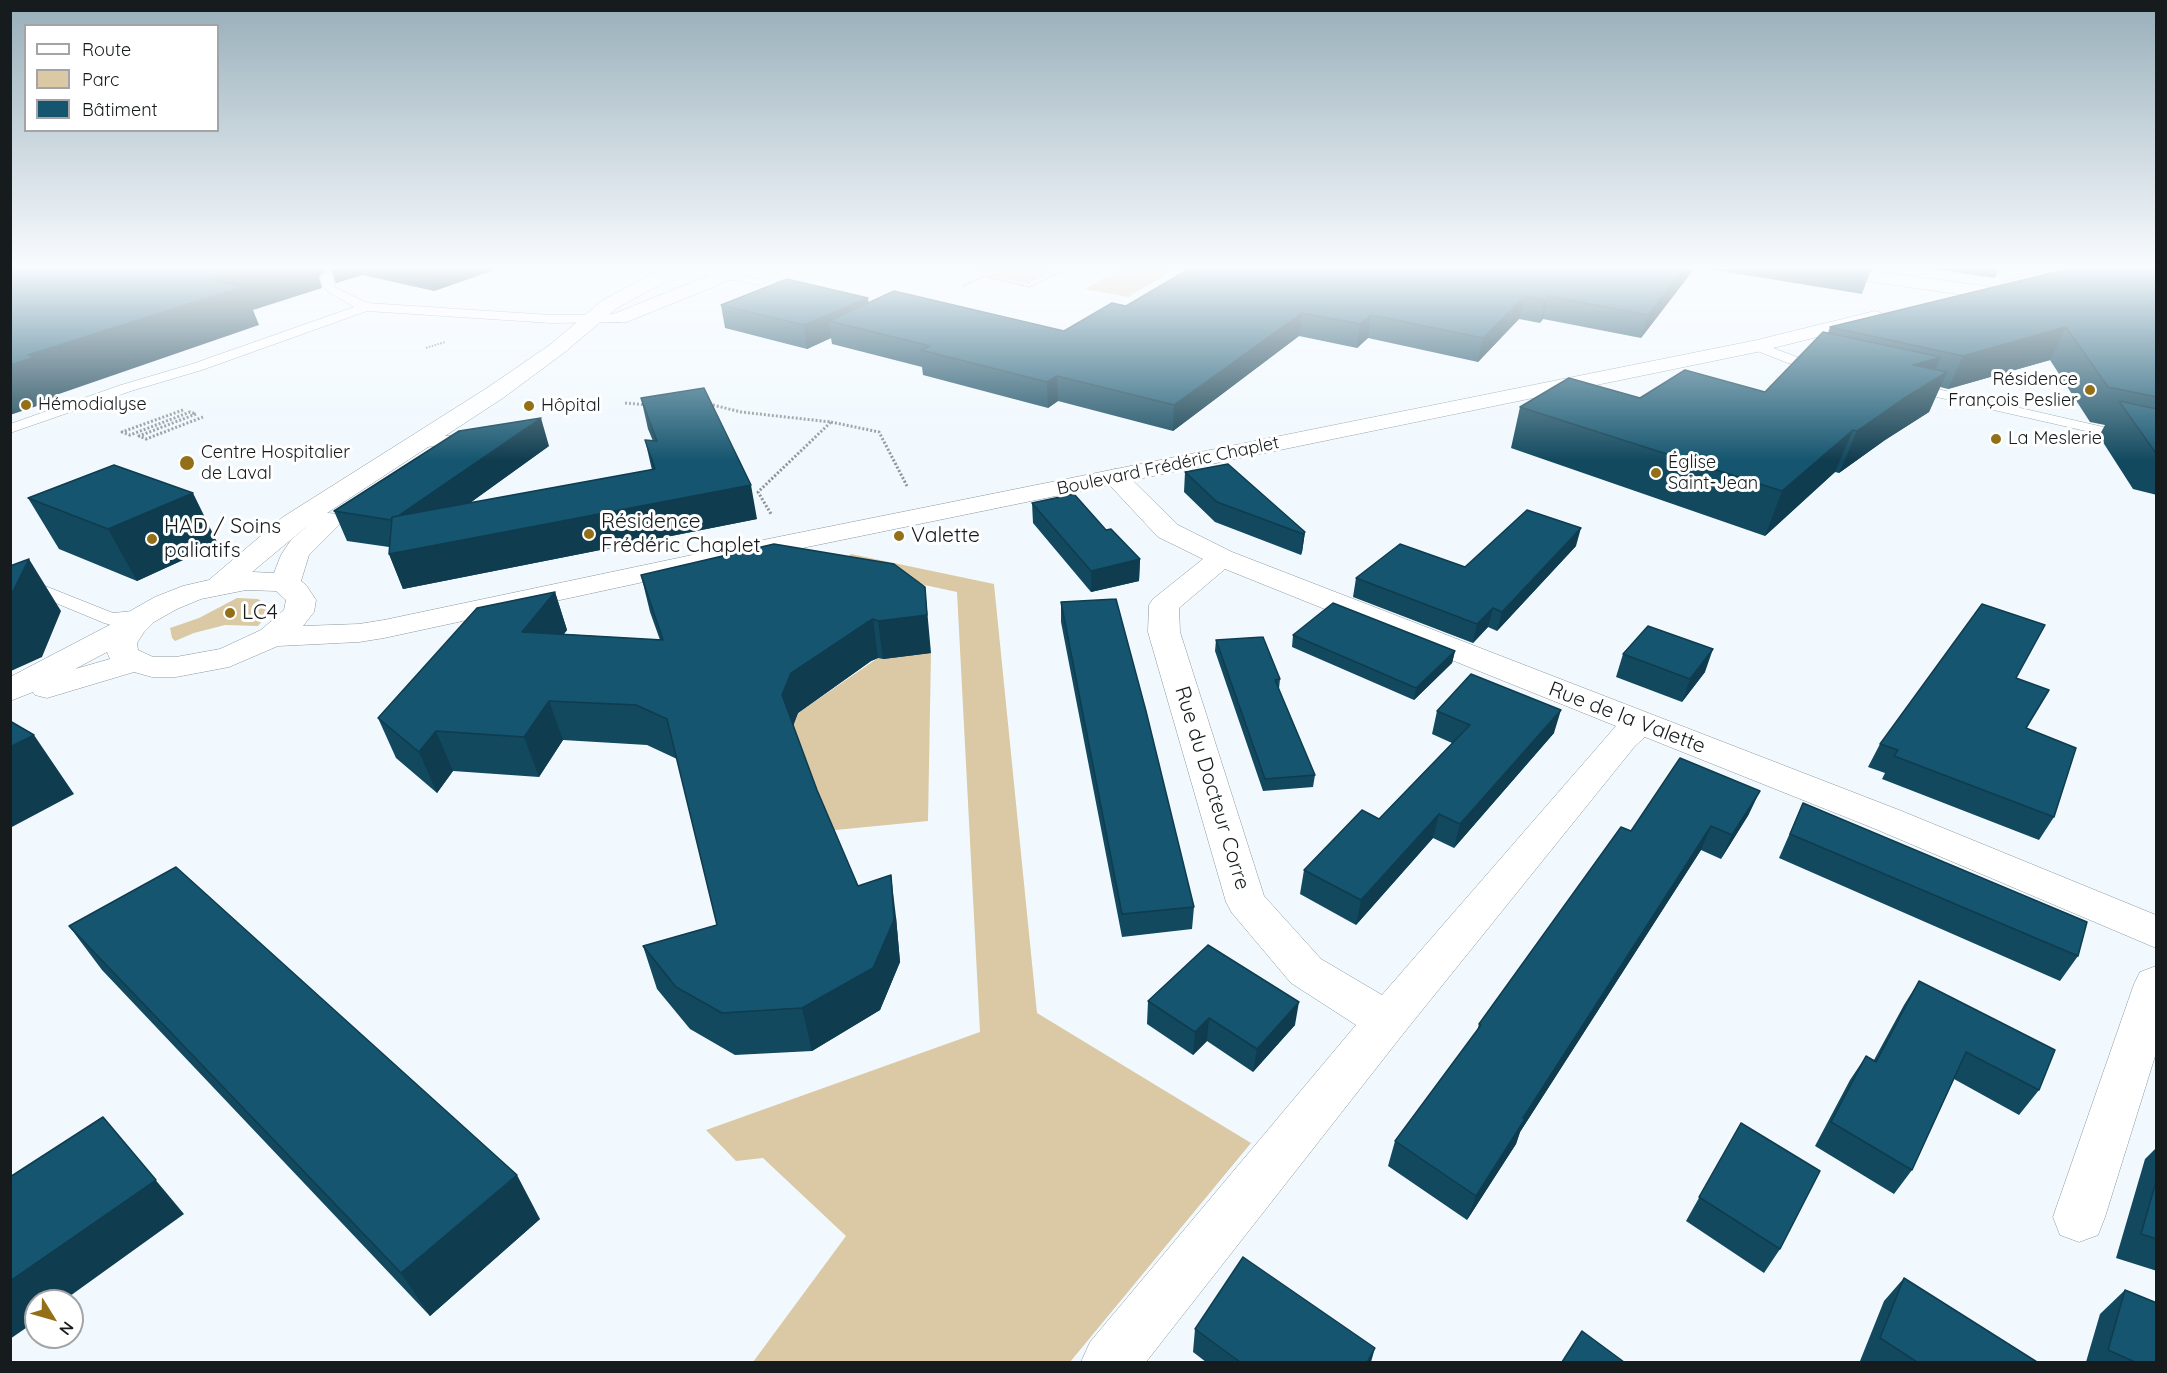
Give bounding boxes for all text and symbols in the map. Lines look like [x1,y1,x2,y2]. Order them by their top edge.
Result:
legend [24,24,219,132]
text: Route [82,38,131,61]
text: Parc [82,68,119,91]
text: Bâtiment [82,98,158,121]
place label: Résidence François Peslier [1948,369,2078,412]
marker: Résidence François Peslier [2083,383,2097,397]
place label: Hémodialyse [38,394,147,416]
place label: Hôpital [541,395,601,417]
marker: Hémodialyse [19,398,33,412]
marker: Hôpital [522,399,536,413]
place label: La Meslerie [2008,428,2102,450]
street label: Boulevard Frédéric Chaplet [1055,432,1281,500]
marker: La Meslerie [1989,432,2003,446]
place label: Centre Hospitalier de Laval [201,442,350,484]
place label: Église Saint-Jean [1668,452,1758,494]
marker: Centre Hospitalier de Laval [178,454,196,472]
marker: Église Saint-Jean [1649,466,1663,480]
place label: Résidence Frédéric Chaplet [601,509,761,559]
place label: HAD / Soins paliatifs [164,514,281,564]
place label: Valette [911,523,980,549]
marker: Résidence Frédéric Chaplet [582,527,596,541]
marker: Valette [892,529,906,543]
marker: HAD / Soins paliatifs [145,532,159,546]
place label: LC4 [242,600,278,626]
marker: LC4 [223,606,237,620]
street label: Rue de la Valette [1545,677,1709,759]
street label: Rue du Docteur Corre [1169,683,1255,893]
north arrow [24,1289,84,1349]
text: N [55,1318,78,1339]

